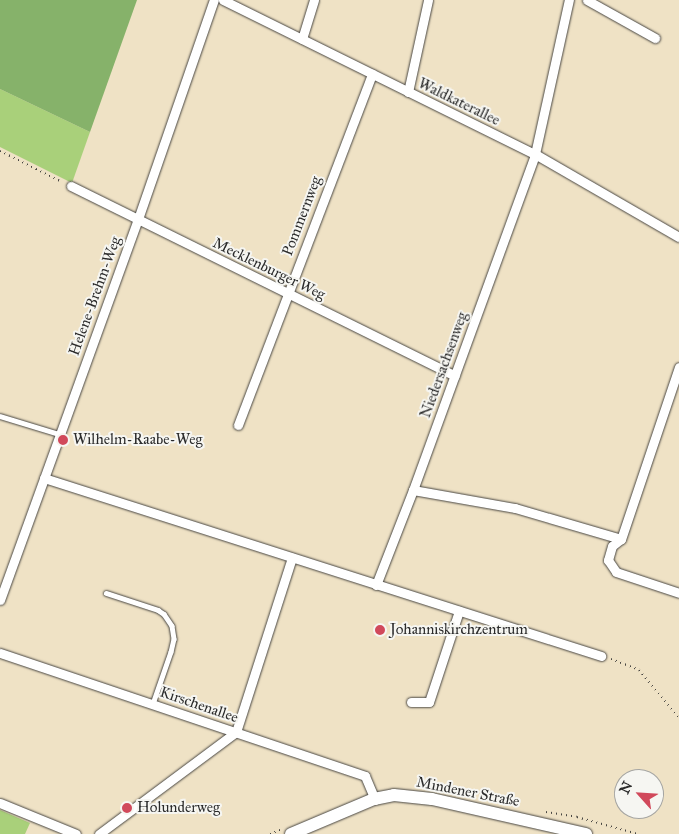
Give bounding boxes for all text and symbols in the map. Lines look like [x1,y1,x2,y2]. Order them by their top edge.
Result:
street label: Waldkaterallee [415,74,503,130]
street label: Pommernweg [279,174,325,258]
street label: Helene-Brehm-Weg [65,234,125,358]
street label: Mecklenburger Weg [210,234,328,304]
street label: Niedersachsenweg [416,310,472,420]
place label: Wilhelm-Raabe-Weg [73,431,203,449]
marker: Wilhelm-Raabe-Weg [57,434,69,446]
place label: Johanniskirchzentrum [390,621,528,639]
marker: Johanniskirchzentrum [374,624,386,636]
street label: Kirschenallee [157,683,241,727]
north arrow [614,769,664,819]
street label: Mindener Straße [415,773,521,811]
text: N [616,779,636,797]
place label: Holunderweg [137,799,220,817]
marker: Holunderweg [121,802,133,814]

